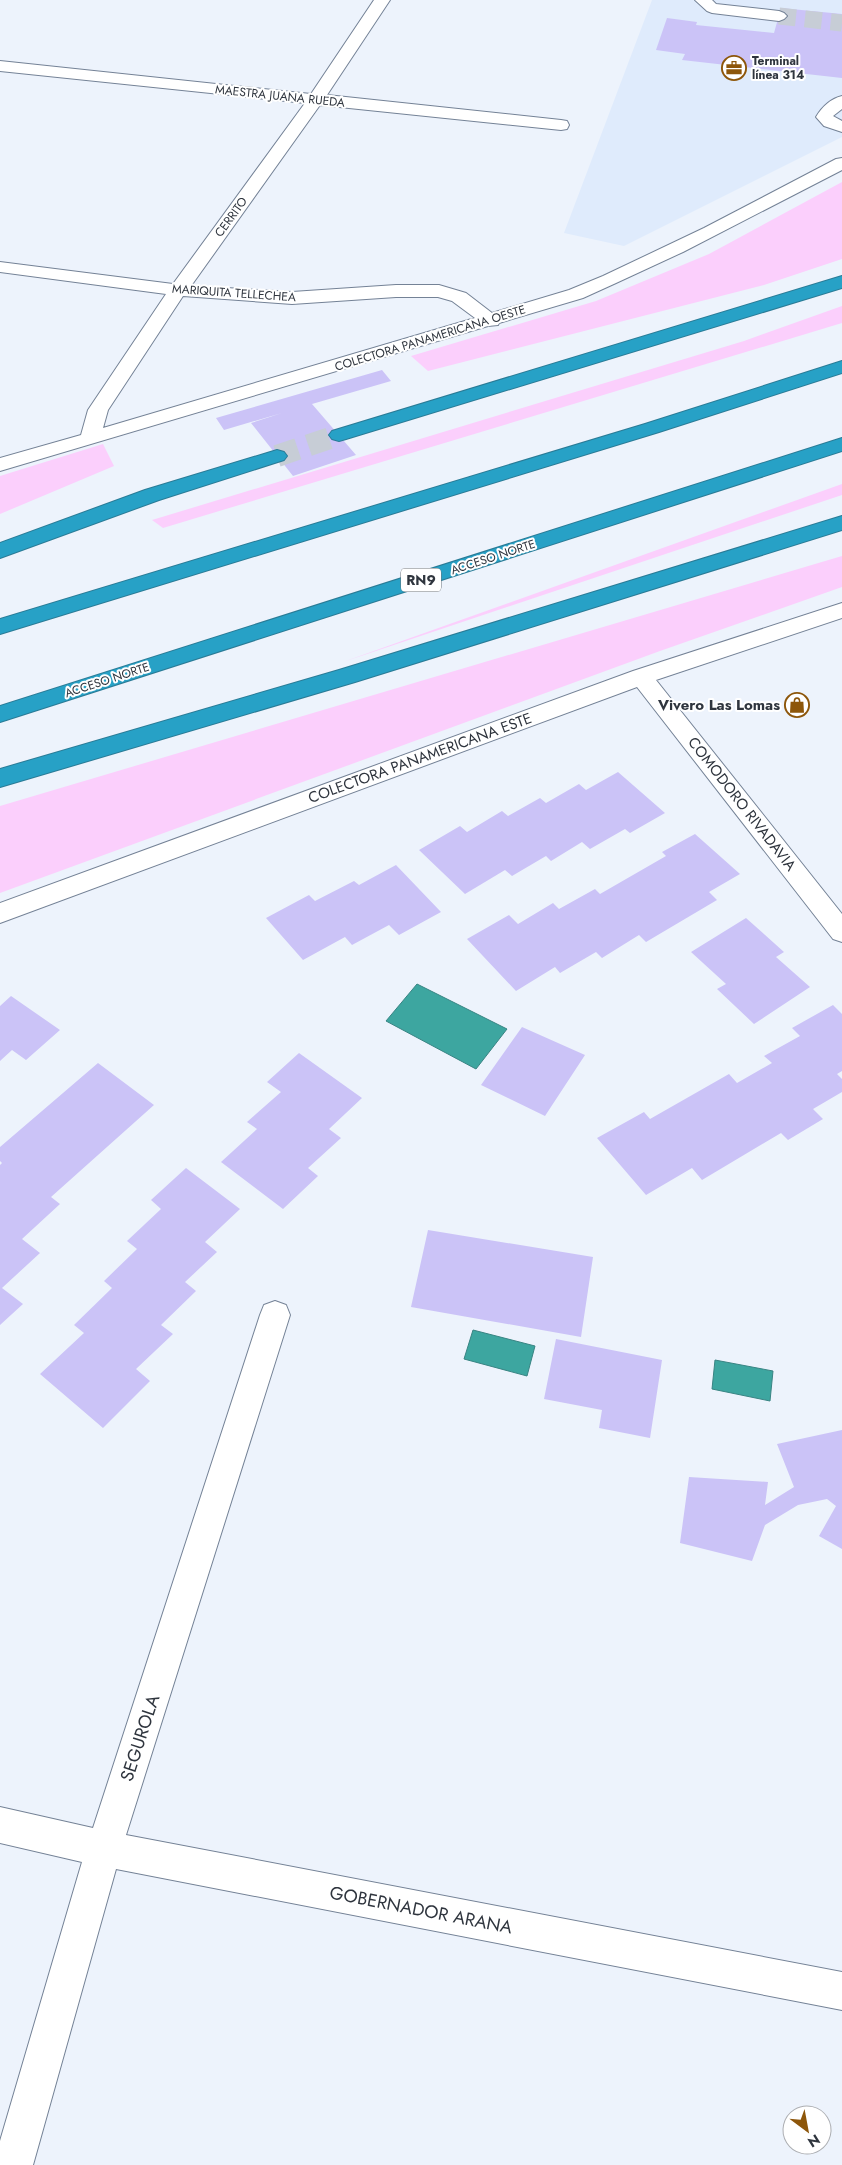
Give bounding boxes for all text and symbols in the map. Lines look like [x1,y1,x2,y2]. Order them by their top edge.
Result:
place label: Terminal línea 314 [752,52,804,84]
office icon: Terminal línea 314 [721,55,747,81]
street label: MAESTRA JUANA RUEDA [214,80,346,112]
street label: CERRITO [210,193,252,241]
street label: MARIQUITA TELLECHEA [171,280,297,306]
street label: COLECTORA PANAMERICANA OESTE [332,300,528,376]
street label: ACCESO NORTE [448,535,538,579]
road number: RN9 [401,568,441,592]
street label: ACCESO NORTE [62,658,152,702]
shop icon: Vivero Las Lomas [784,692,810,718]
place label: Vivero Las Lomas [657,694,780,716]
street label: COLECTORA PANAMERICANA ESTE [305,707,535,809]
street label: COMODORO RIVADAVIA [683,732,801,876]
street label: SEGUROLA [114,1691,166,1785]
street label: GOBERNADOR ARANA [327,1880,515,1940]
north arrow [782,2105,832,2155]
text: N [804,2130,824,2152]

